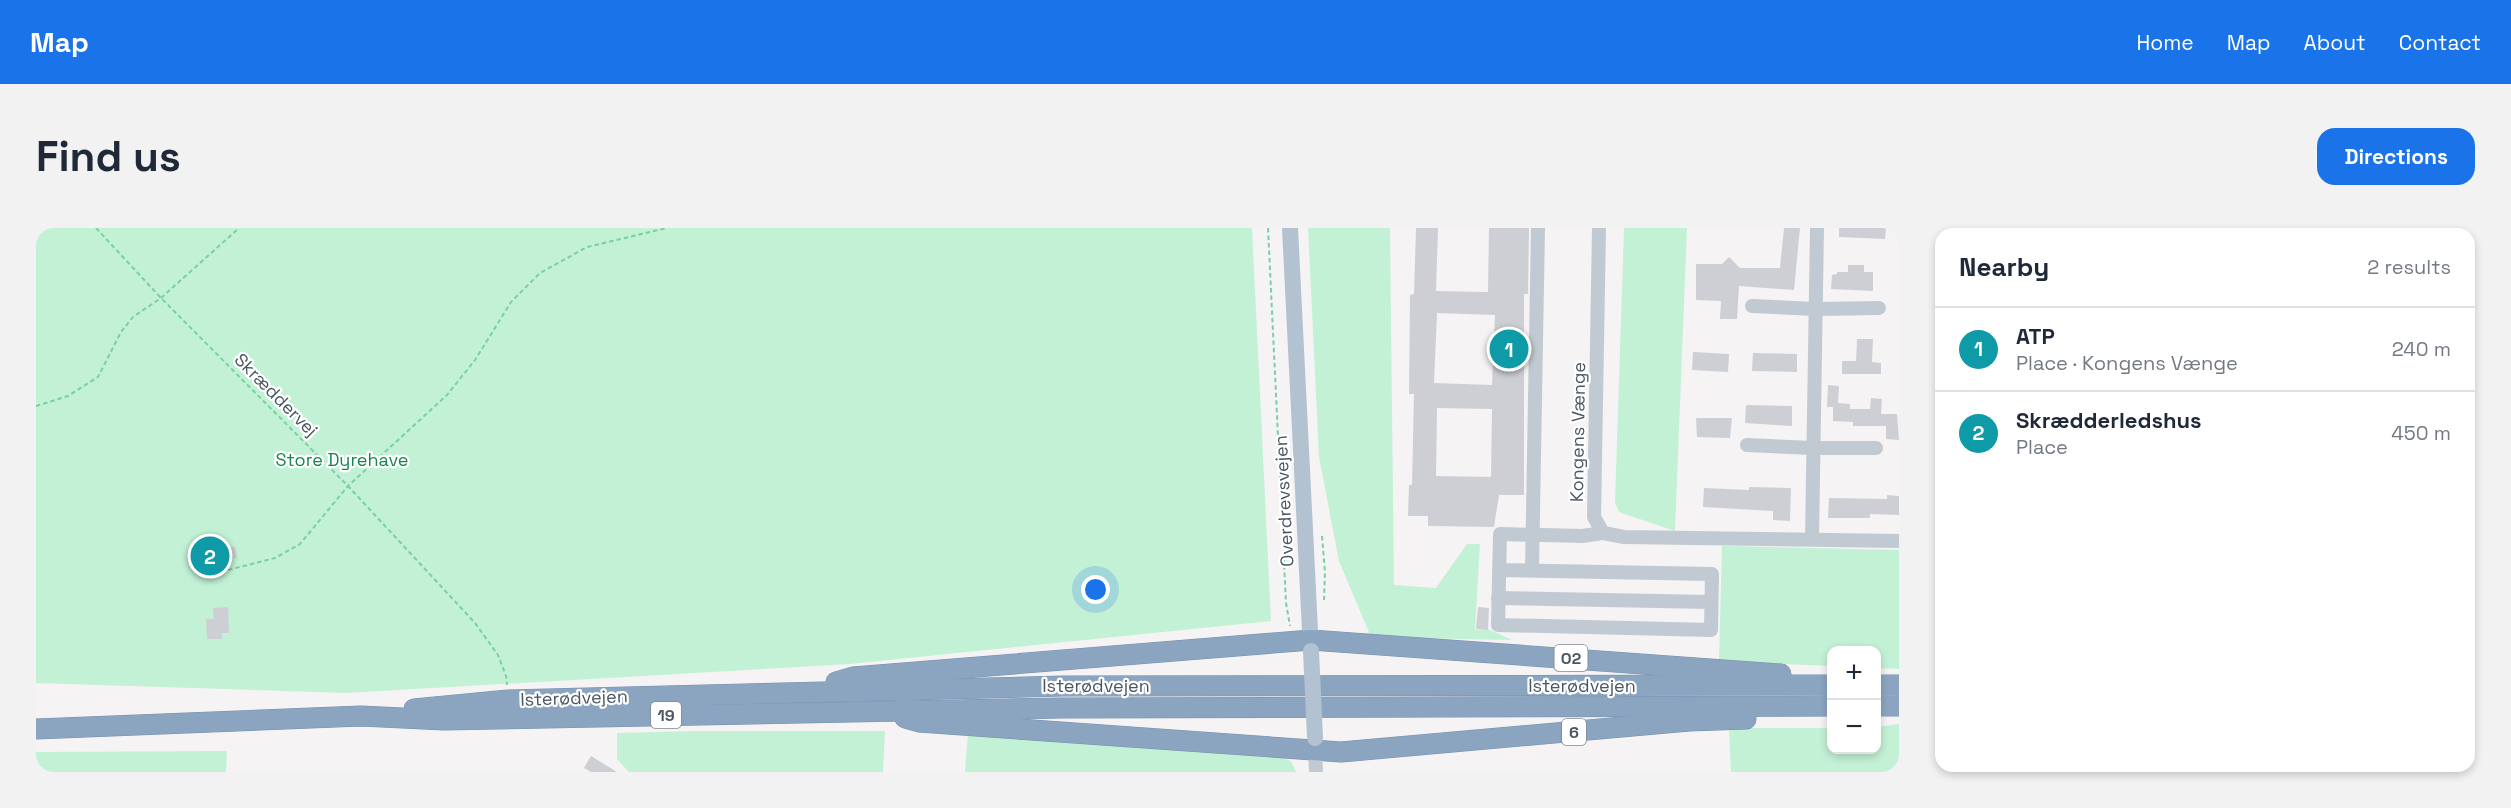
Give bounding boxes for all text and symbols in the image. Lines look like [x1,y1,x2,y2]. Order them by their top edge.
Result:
text: Map [30,24,89,60]
text: Home [2136,29,2194,56]
text: Map [2227,29,2271,56]
text: About [2304,29,2366,56]
text: Contact [2399,29,2481,56]
button: Directions [2317,128,2475,185]
text: Find us [36,130,181,183]
text: Nearby [1959,250,2049,284]
text: 2 results [2367,254,2451,280]
text: ATP [2016,322,2055,350]
pin: 1 [1490,326,1528,372]
text: 1 [1974,336,1983,362]
text: 240 m [2392,336,2451,362]
street label: Skræddervej [230,348,323,441]
text: Place · Kongens Vænge [2016,350,2238,376]
street label: Kongens Vænge [1565,362,1590,502]
text: Skrædderledshus [2016,406,2201,434]
text: 2 [1973,420,1984,446]
text: 450 m [2391,420,2451,446]
text: Place [2016,434,2068,460]
street label: Overdrevsvejen [1269,435,1298,567]
park label: Store Dyrehave [276,448,408,471]
pin: 2 [190,534,230,578]
your location [1081,575,1110,604]
road number: O2 [1554,645,1588,671]
map controls [1827,646,1881,754]
button: + [1827,646,1881,700]
street label: Isterødvejen [1042,674,1150,697]
street label: Isterødvejen [1528,674,1636,697]
street label: Isterødvejen [520,684,628,711]
button: − [1827,700,1881,754]
road number: 19 [651,702,681,728]
road number: 6 [1562,719,1586,745]

